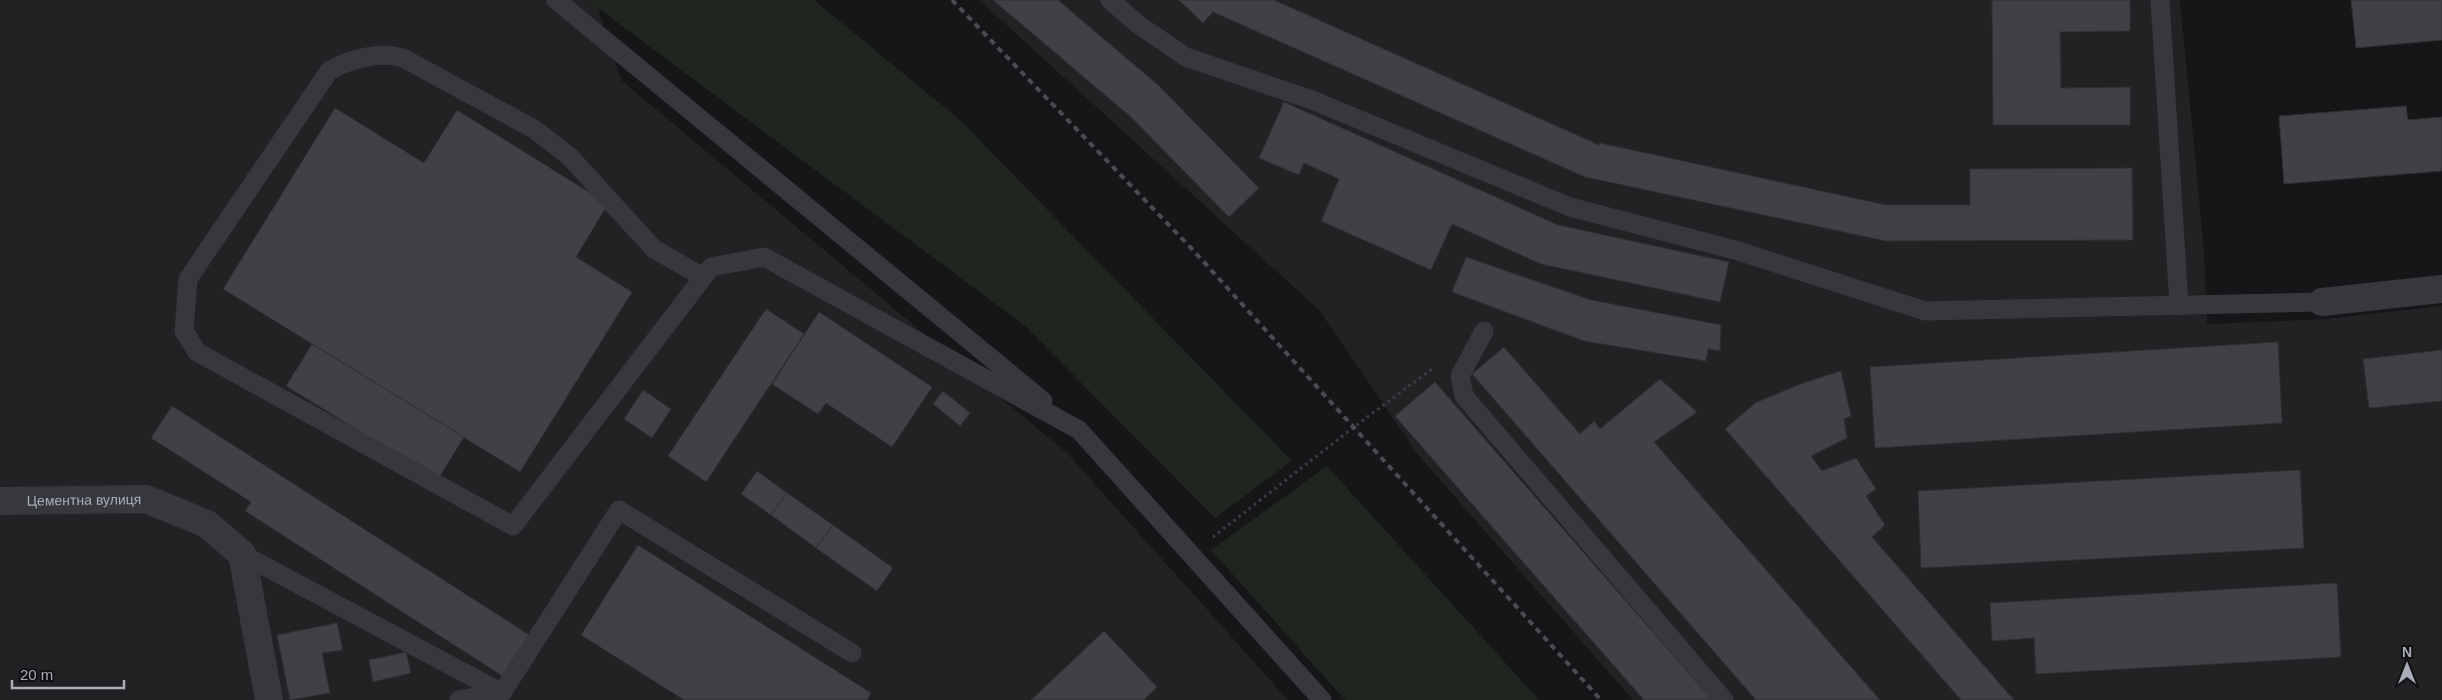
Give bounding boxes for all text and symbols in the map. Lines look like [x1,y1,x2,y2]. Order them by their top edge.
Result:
street label: Цементна вулиця [27,491,141,509]
north arrow [2382,640,2432,690]
text: N [2402,644,2412,660]
scale bar [12,658,125,690]
text: 20 m [20,666,53,683]

